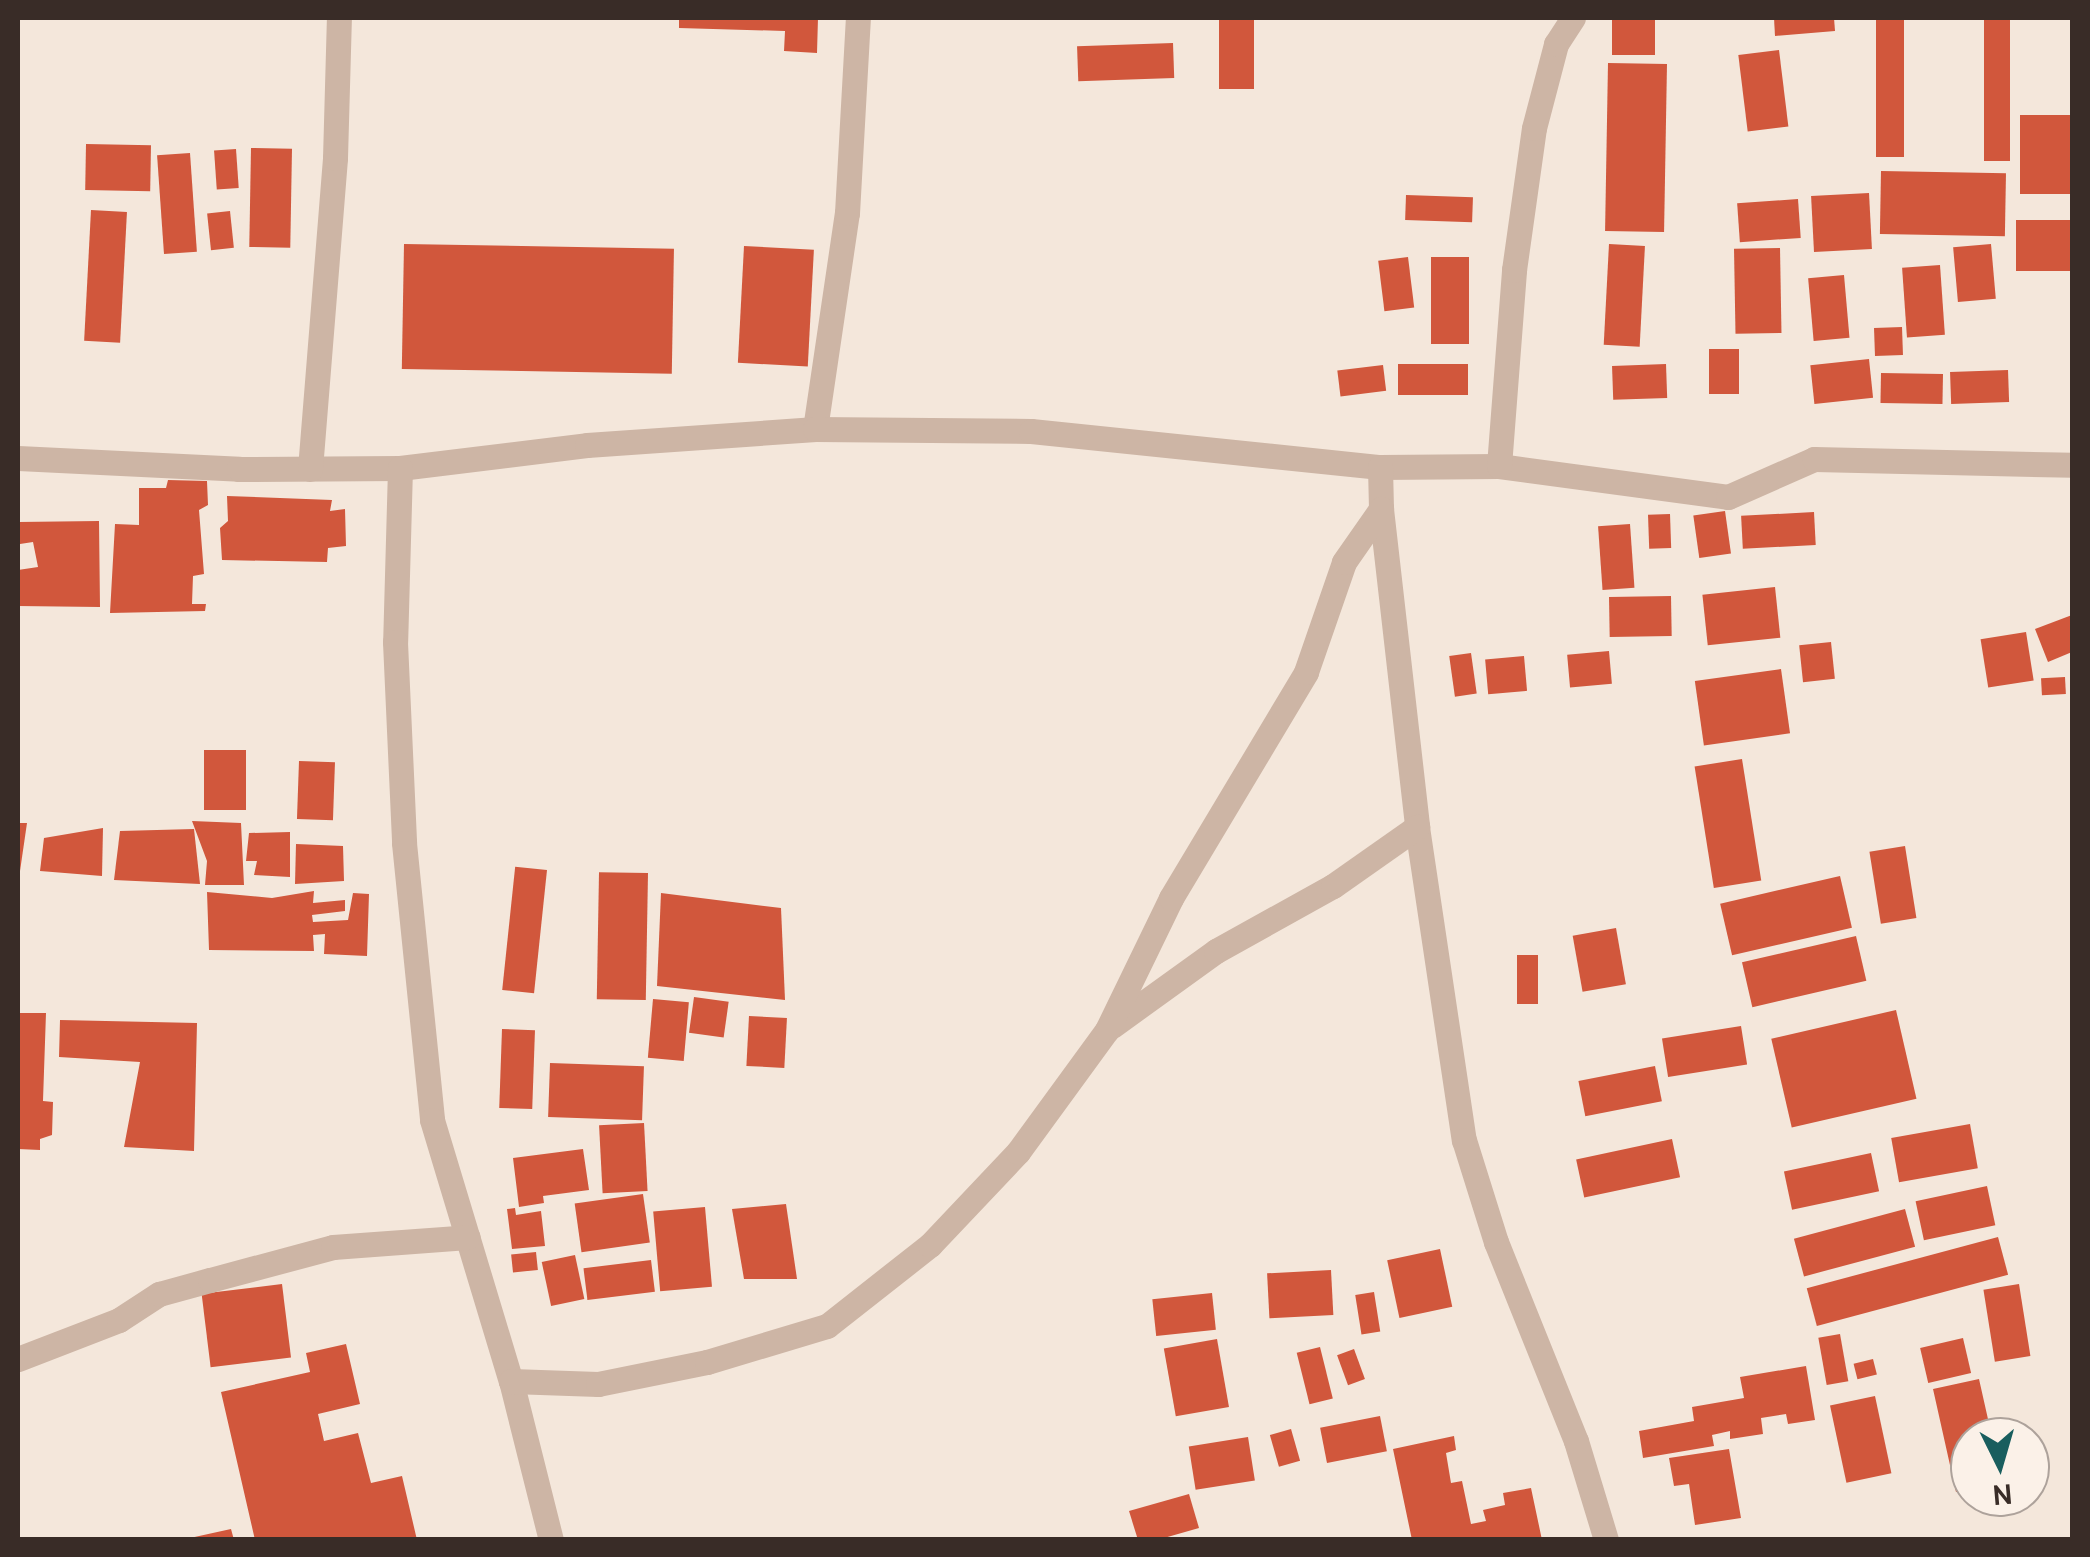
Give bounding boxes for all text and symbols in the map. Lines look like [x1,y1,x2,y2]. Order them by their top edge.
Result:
north arrow [1950,1417,2050,1517]
text: N [1991,1477,2014,1513]

